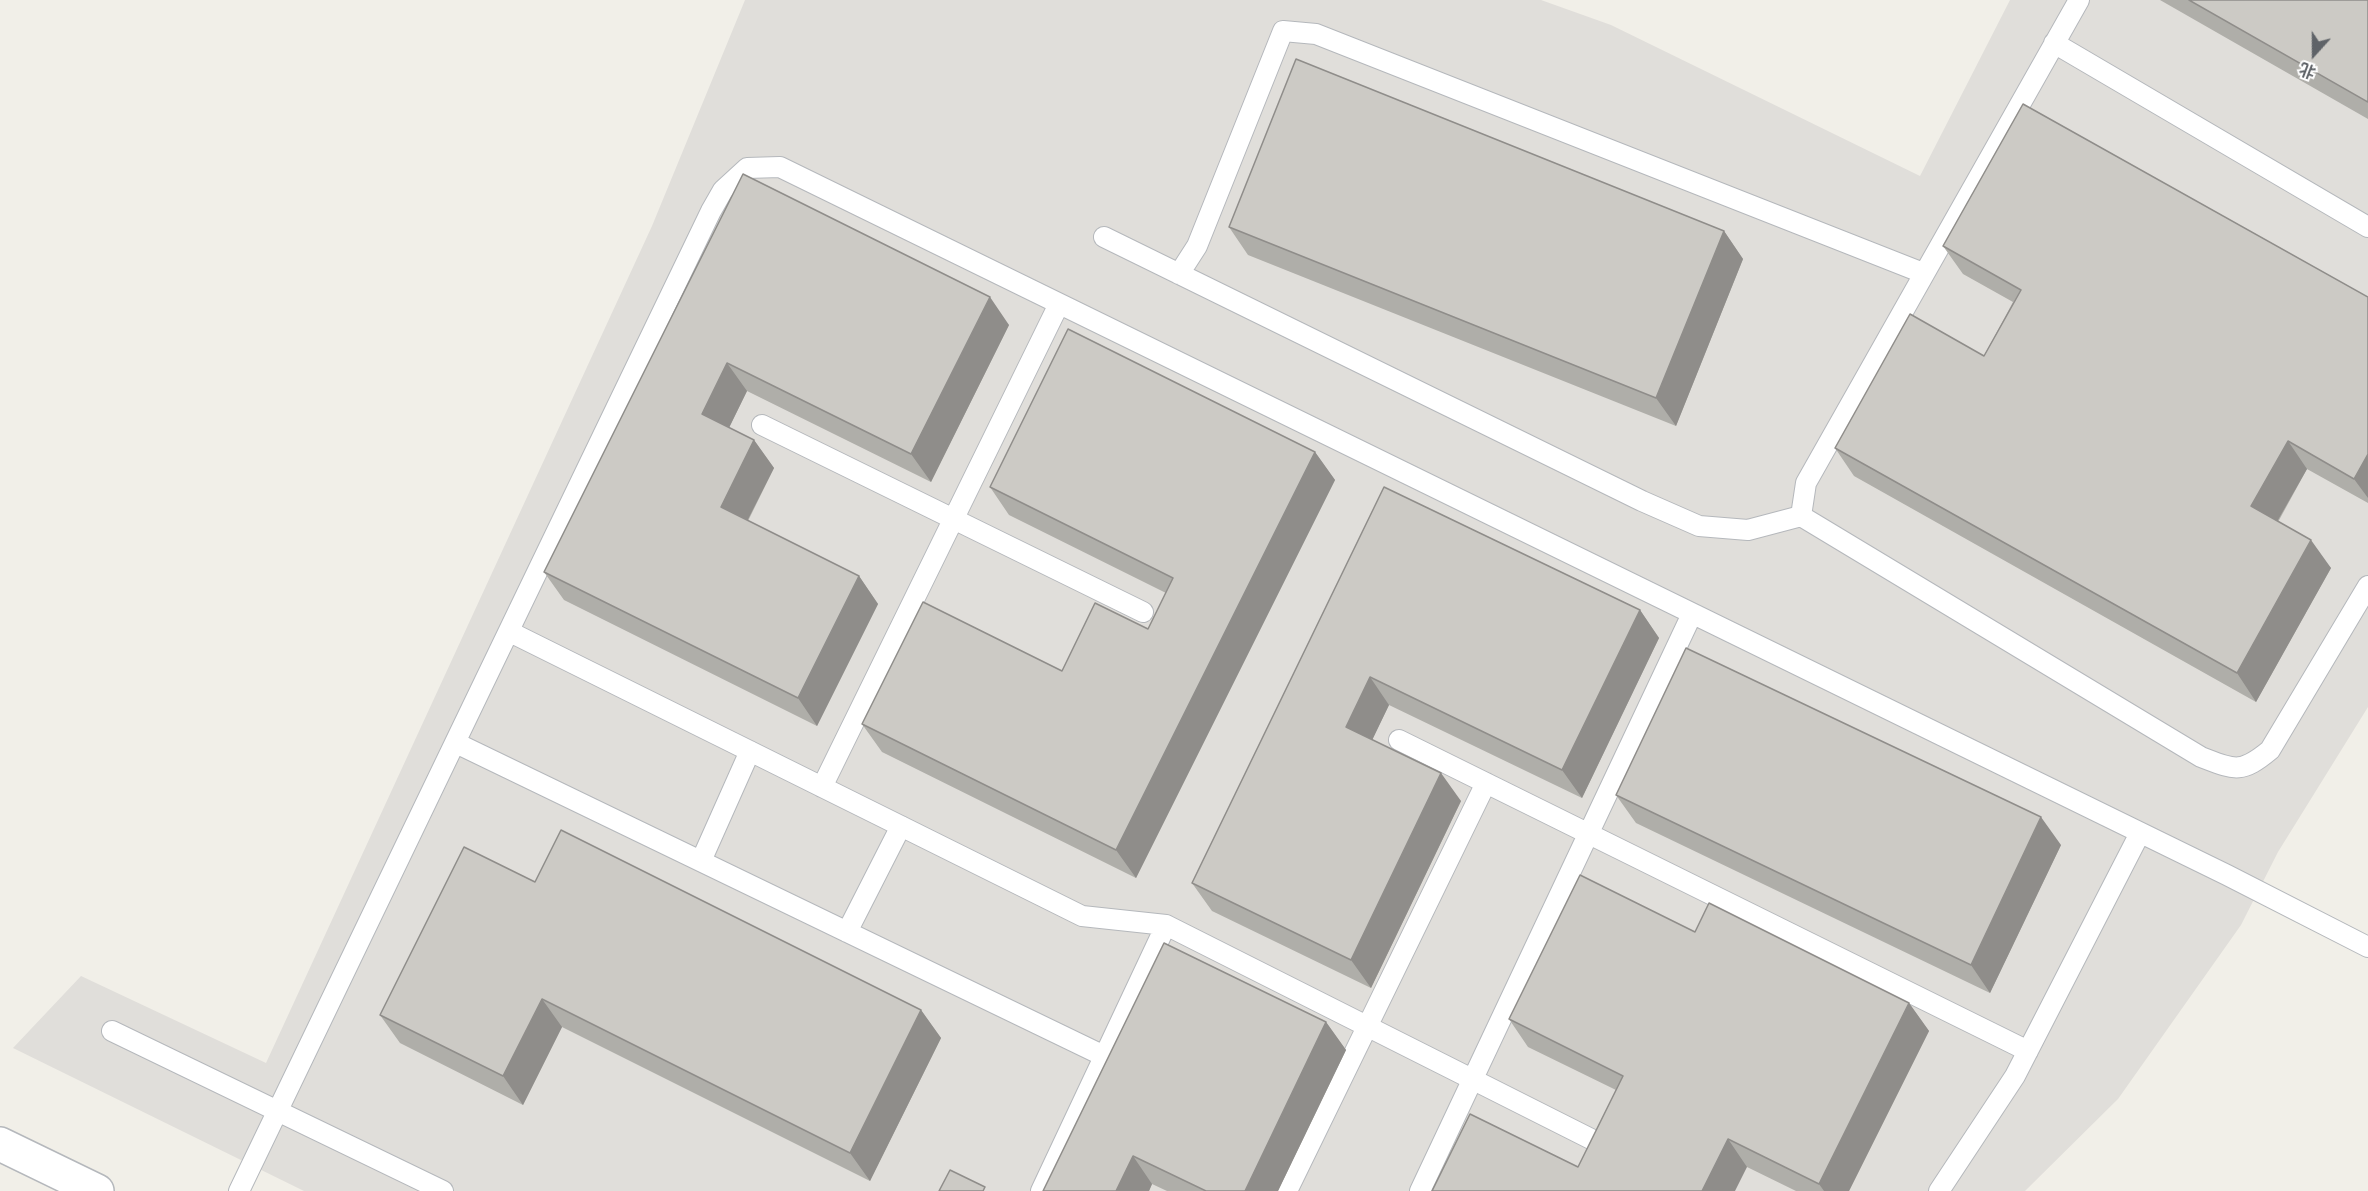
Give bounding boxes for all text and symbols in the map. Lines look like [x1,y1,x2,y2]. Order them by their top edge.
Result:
north arrow [2284,24,2344,84]
text: 北 [2297,60,2318,82]

